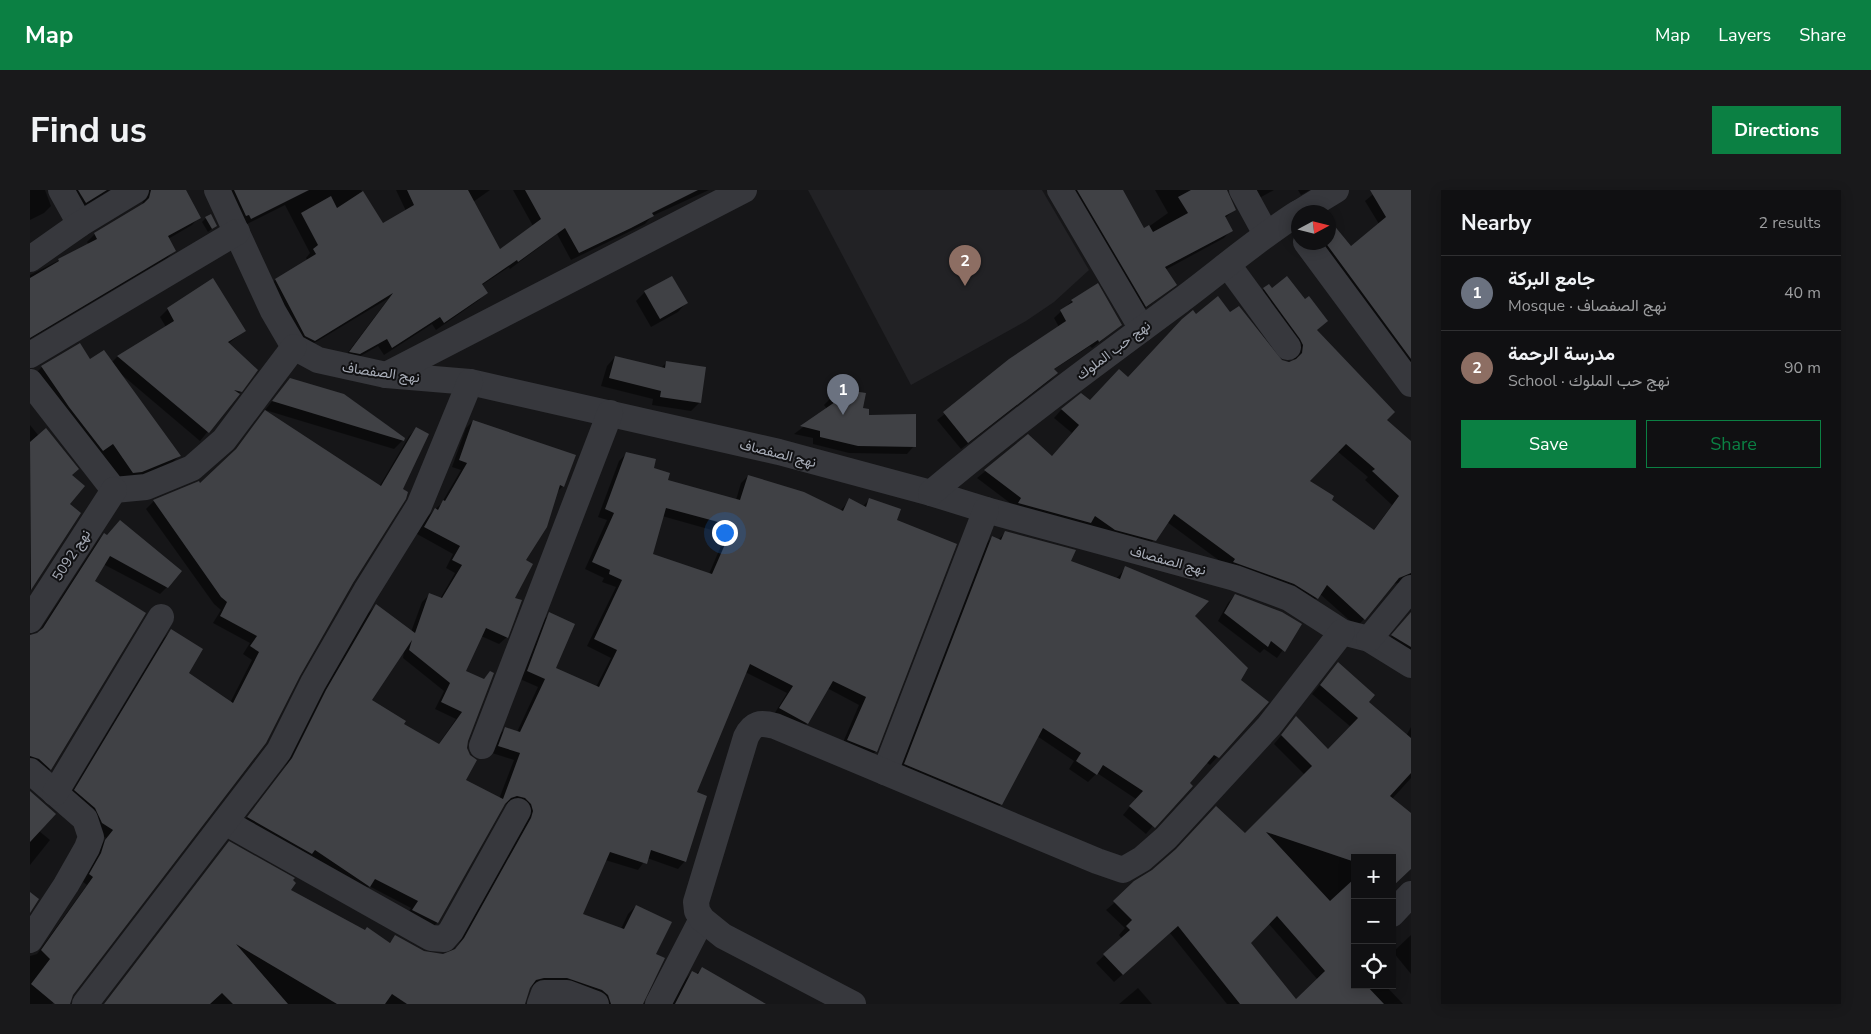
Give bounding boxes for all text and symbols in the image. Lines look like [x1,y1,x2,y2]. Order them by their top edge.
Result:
text: Map [25,19,73,51]
text: Map [1655,23,1690,47]
text: Layers [1718,23,1771,47]
text: Share [1799,23,1846,47]
button: Directions [1712,106,1841,154]
text: Find us [30,107,147,154]
north arrow [1291,205,1336,250]
text: Nearby [1461,209,1531,237]
text: 2 results [1759,212,1821,234]
pin: 2 [949,245,981,286]
text: جامع البركة [1508,266,1595,292]
text: 1 [1472,282,1482,304]
text: 40 m [1784,282,1821,304]
text: Mosque · نهج الصفصاف [1508,295,1666,317]
street label: نهج حب الملوك [1072,316,1155,385]
text: مدرسة الرحمة [1508,341,1615,367]
text: 2 [1472,357,1482,379]
text: 90 m [1784,357,1821,379]
street label: نهج الصفصاف [341,358,421,388]
text: School · نهج حب الملوك [1508,370,1670,392]
pin: 1 [827,374,859,415]
button: Save [1461,420,1636,468]
button: Share [1646,420,1821,468]
street label: نهج الصفصاف [737,435,818,473]
your location [712,520,738,546]
street label: نهج 5092 [48,526,96,585]
street label: نهج الصفصاف [1127,541,1208,581]
map controls [1351,854,1396,989]
button: + [1351,854,1396,899]
button: − [1351,899,1396,944]
button: locate [1351,944,1396,989]

